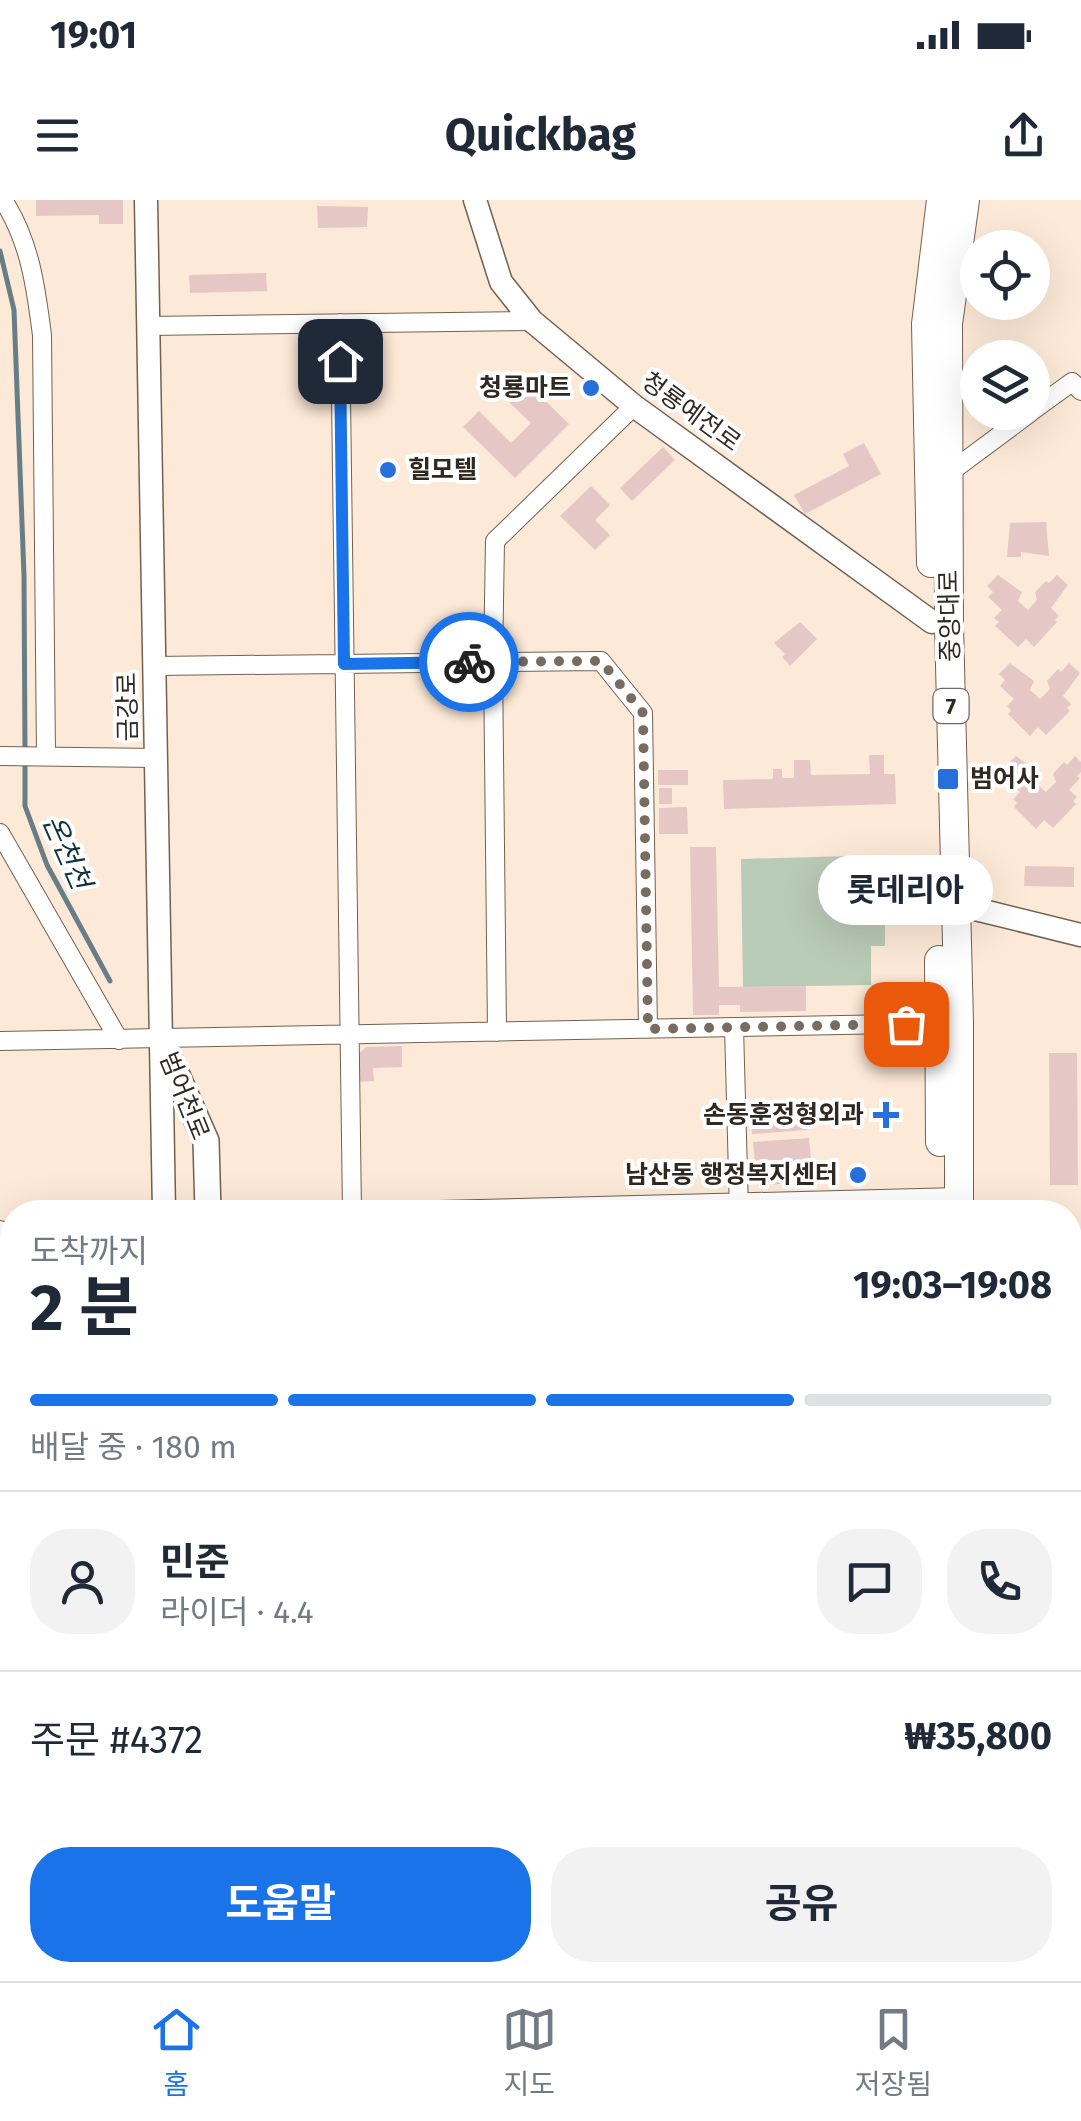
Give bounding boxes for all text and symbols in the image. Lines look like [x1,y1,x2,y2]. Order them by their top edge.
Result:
text: 19:01 [50,12,137,58]
icon: menu [30,108,85,163]
text: Quickbag [445,108,636,162]
icon: share [996,108,1051,163]
map controls [960,230,1050,430]
button: locate [960,230,1050,320]
pin [298,319,383,404]
icon: home [313,334,368,389]
button: layers [960,340,1050,430]
street label: 청룡예전로 [636,366,746,458]
place label: 청룡마트 [479,373,571,403]
marker: 청룡마트 [580,377,602,399]
place label: 힐모텔 [408,455,477,485]
marker: 힐모텔 [377,459,399,481]
street label: 중앙대로 [934,570,966,662]
courier [419,612,519,712]
icon: bike [442,635,497,690]
street label: 금강로 [112,672,144,742]
road number: 7 [934,689,968,723]
place label: 범어사 [970,764,1039,794]
marker: 범어사 [935,766,961,792]
water label: 온천천 [36,810,99,897]
callout: 롯데리아 [818,854,994,924]
text: 롯데리아 [847,871,964,909]
pin [864,982,949,1067]
icon: bag [879,997,934,1052]
street label: 범어천로 [153,1048,215,1144]
place label: 손동훈정형외과 [703,1100,864,1130]
marker: 손동훈정형외과 [873,1102,899,1128]
place label: 남산동 행정복지센터 [625,1160,838,1190]
marker: 남산동 행정복지센터 [847,1164,869,1186]
text: 도착까지 [30,1232,148,1270]
text: 19:03–19:08 [853,1262,1052,1308]
text: 2 분 [30,1269,139,1347]
text: 배달 중 · 180 m [30,1428,237,1466]
button: person [30,1529,135,1634]
button: chat [817,1529,922,1634]
button: phone [947,1529,1052,1634]
text: 민준 [160,1539,230,1585]
text: 라이더 · 4.4 [160,1593,314,1631]
text: ₩35,800 [904,1713,1052,1759]
text: 주문 #4372 [30,1717,203,1763]
button: 도움말 [30,1847,531,1962]
button: 공유 [551,1847,1052,1962]
tab: 홈 [149,2002,204,2102]
tab: 지도 [502,2002,557,2102]
tab: 저장됨 [855,2002,932,2102]

